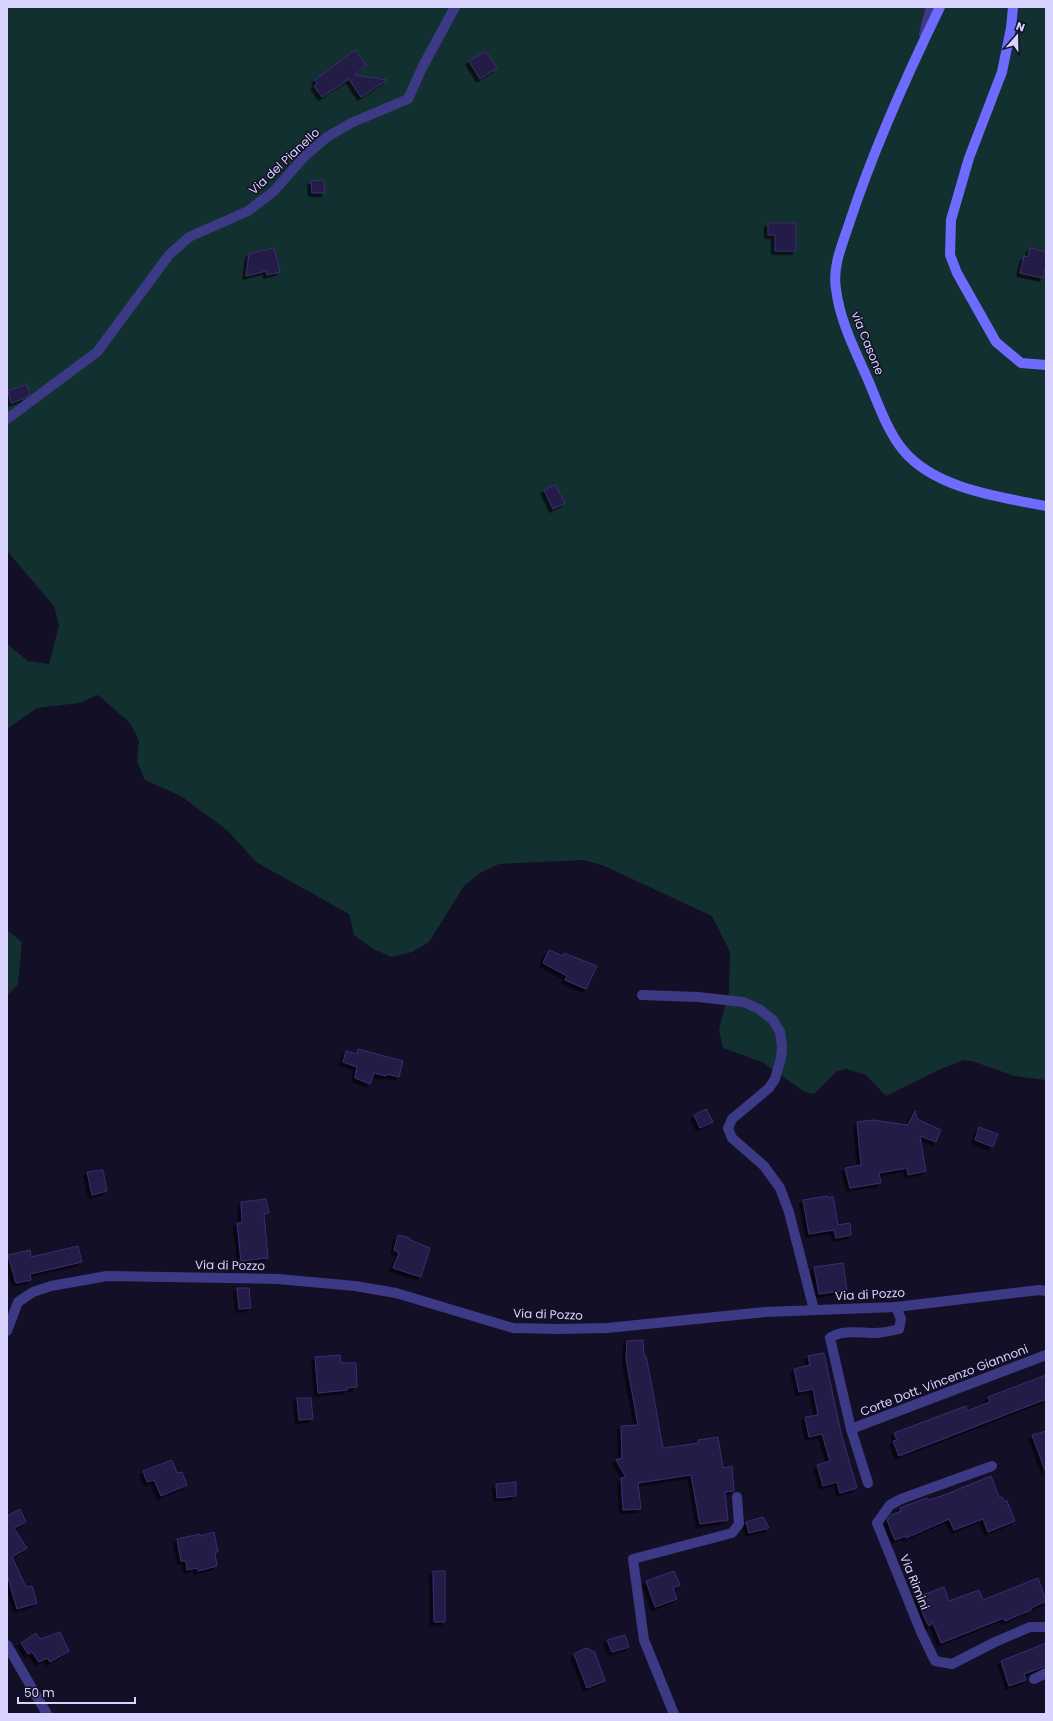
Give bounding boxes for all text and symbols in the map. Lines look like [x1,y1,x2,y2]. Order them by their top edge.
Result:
north arrow [997,16,1037,56]
text: N [1014,18,1027,36]
street label: Via del Pianello [245,124,323,198]
street label: via Casone [847,309,889,377]
street label: Via di Pozzo [195,1256,265,1274]
street label: Via di Pozzo [835,1284,906,1304]
street label: Via di Pozzo [513,1304,584,1324]
street label: Corte Dott. Vincenzo Giannoni [858,1340,1030,1420]
street label: Via Rimini [896,1552,934,1612]
scale bar [18,1679,135,1705]
text: 50 m [24,1684,55,1701]

